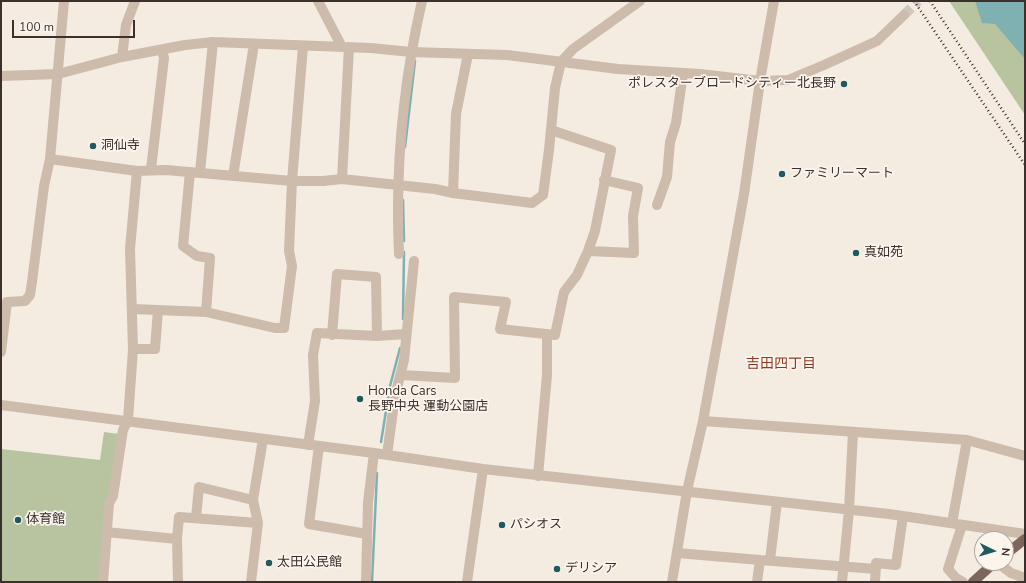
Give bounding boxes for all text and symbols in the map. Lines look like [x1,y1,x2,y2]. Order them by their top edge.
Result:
scale bar [14,12,137,38]
text: 100 m [19,19,54,35]
place label: ポレスターブロードシティー北長野 [628,76,836,92]
marker: ポレスターブロードシティー北長野 [839,79,849,89]
place label: 洞仙寺 [101,138,140,154]
marker: 洞仙寺 [88,141,98,151]
place label: ファミリーマート [790,166,894,182]
marker: ファミリーマート [777,169,787,179]
place label: 真如苑 [864,245,903,261]
marker: 真如苑 [851,248,861,258]
district label: 吉田四丁目 [746,357,816,373]
place label: Honda Cars 長野中央 運動公園店 [368,384,488,415]
marker: Honda Cars 長野中央 運動公園店 [355,394,365,404]
place label: 体育館 [26,512,65,528]
marker: 体育館 [13,515,23,525]
place label: パシオス [510,517,562,533]
marker: パシオス [497,520,507,530]
north arrow [974,531,1014,571]
text: N [998,547,1013,557]
place label: 太田公民館 [277,555,342,571]
marker: 太田公民館 [264,558,274,568]
place label: デリシア [565,561,617,577]
marker: デリシア [552,564,562,574]

